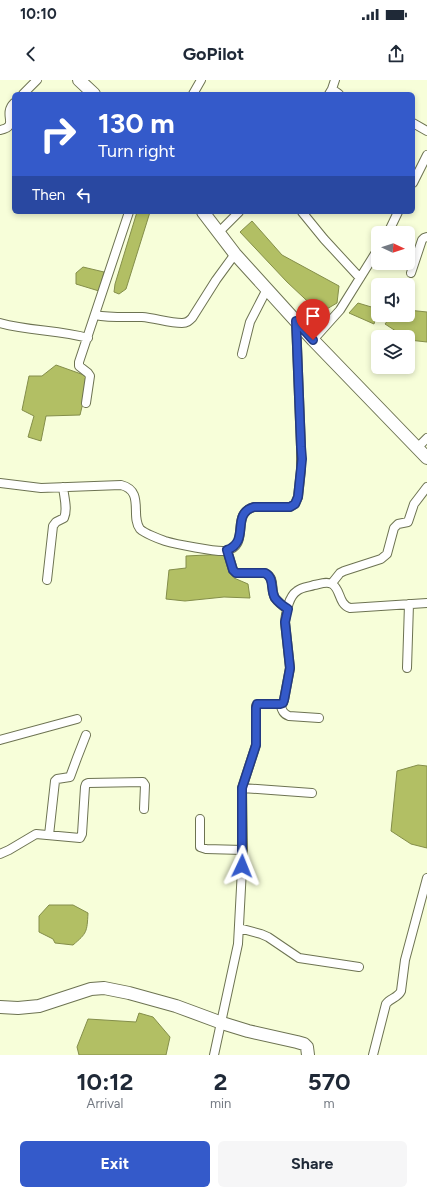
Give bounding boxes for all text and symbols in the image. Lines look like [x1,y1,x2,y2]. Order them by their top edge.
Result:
text: 10:10 [20,5,57,23]
icon: back [20,43,42,65]
text: GoPilot [183,43,244,65]
icon: share [385,43,407,65]
text: 130 m [98,106,175,140]
icon: right [32,108,84,160]
text: Turn right [98,140,175,162]
icon: left [73,184,95,206]
text: Then [32,186,65,204]
north arrow [371,226,415,270]
map controls [371,226,415,374]
button: sound [371,278,415,322]
pin [296,299,330,340]
icon: arrive [302,305,324,327]
button: layers [371,330,415,374]
position arrow [221,845,263,887]
text: 10:12 [76,1067,133,1096]
text: 2 [214,1067,228,1096]
text: 570 [308,1067,351,1096]
text: Arrival [87,1096,123,1111]
text: min [210,1096,231,1111]
text: m [324,1096,335,1111]
button: Exit [20,1141,210,1187]
button: Share [218,1141,407,1187]

